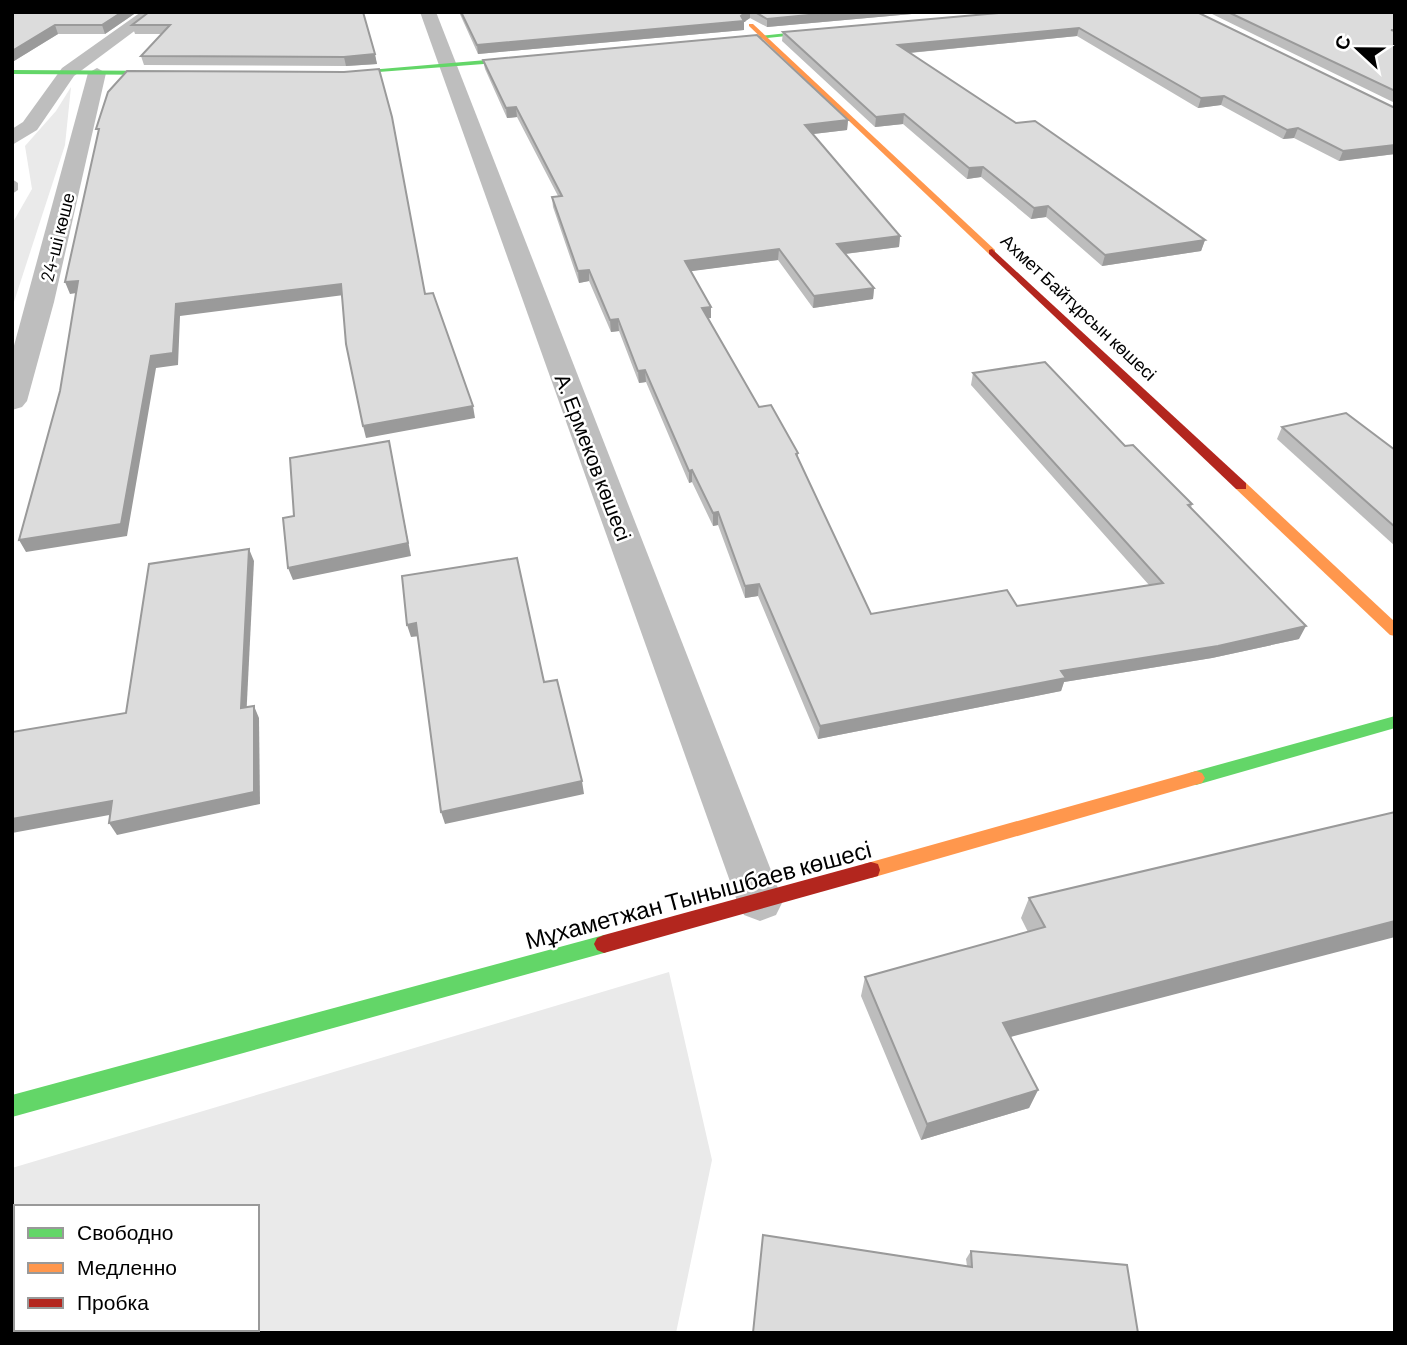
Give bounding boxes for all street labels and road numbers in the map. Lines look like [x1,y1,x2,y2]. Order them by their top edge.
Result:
street label: 24-ші көше [35,190,79,284]
street label: Ахмет Байтұрсын көшесі [997,229,1161,385]
street label: А. Ермеков көшесі [551,370,637,544]
street label: Мұхаметжан Тынышбаев көшесі [522,834,874,954]

